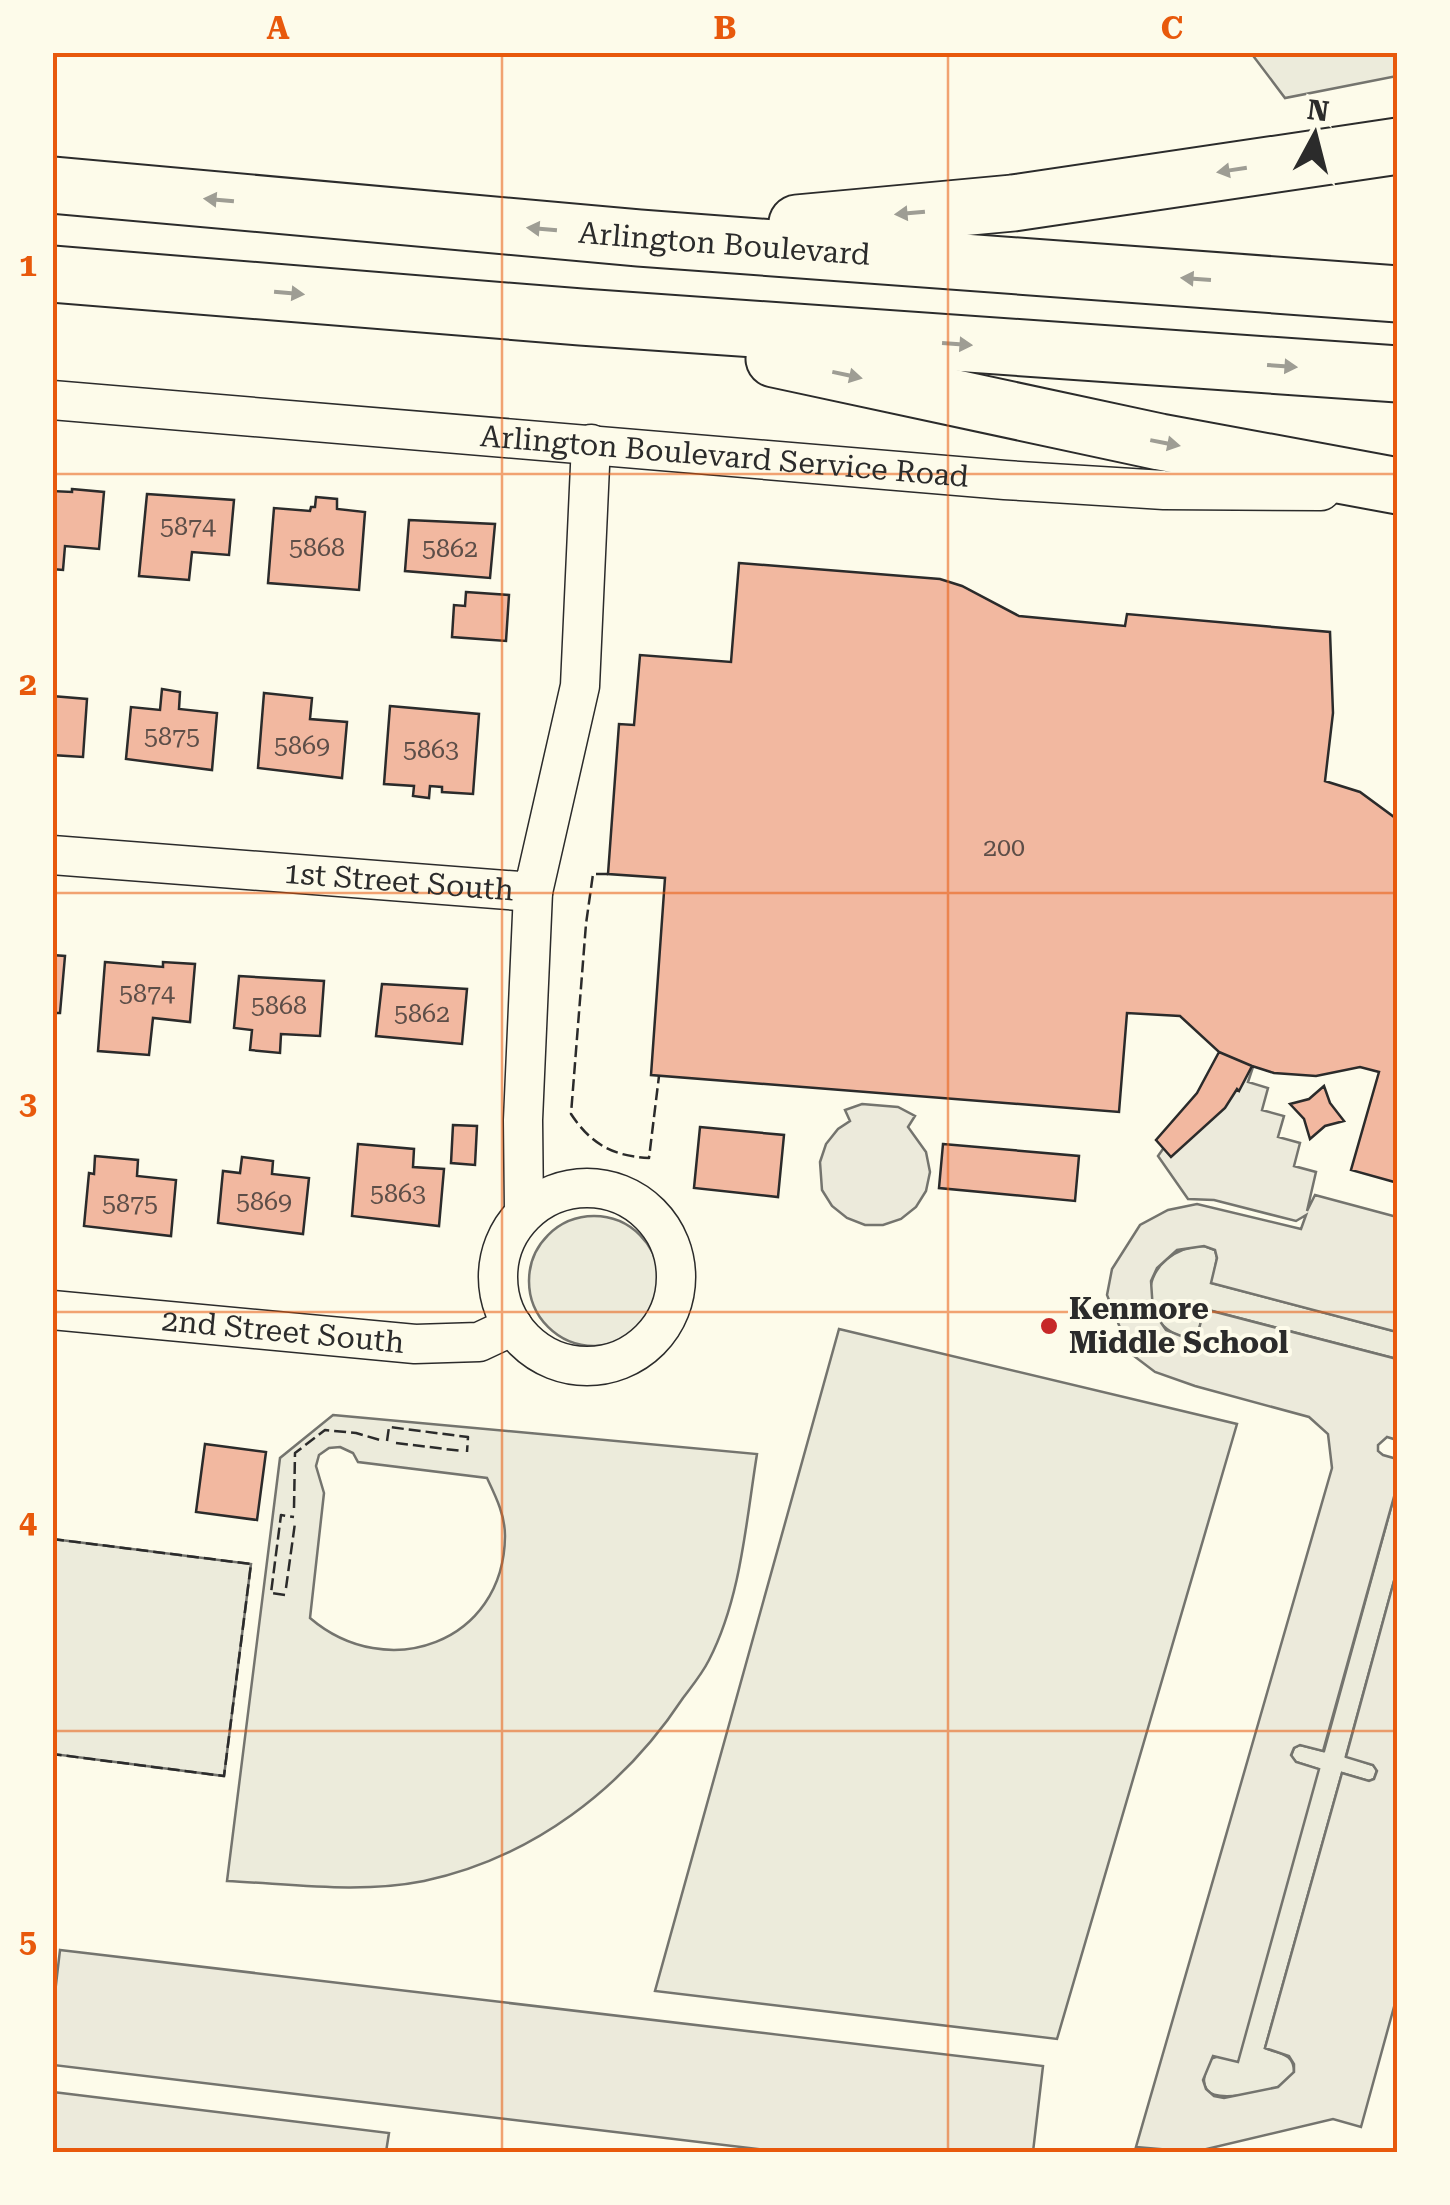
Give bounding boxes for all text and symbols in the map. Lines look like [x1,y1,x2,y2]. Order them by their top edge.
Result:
text: A [266,9,290,47]
text: B [713,9,737,47]
text: C [1161,9,1183,47]
north arrow [1265,85,1365,185]
text: N [1305,93,1331,128]
one-way arrow [1215,163,1247,178]
one-way arrow [202,192,234,208]
one-way arrow [893,205,925,221]
street label: Arlington Boulevard [577,215,872,272]
one-way arrow [526,221,558,237]
text: 1 [19,246,37,284]
one-way arrow [1179,271,1211,287]
one-way arrow [274,286,306,302]
one-way arrow [942,336,974,352]
one-way arrow [1266,358,1298,374]
one-way arrow [832,367,863,383]
street label: Arlington Boulevard Service Road [479,418,970,494]
one-way arrow [1150,435,1181,451]
house number: 5874 [160,512,216,541]
house number: 5868 [289,533,345,562]
house number: 5862 [422,534,478,563]
text: 2 [19,665,37,703]
house number: 5875 [144,722,200,751]
house number: 5869 [274,731,330,760]
house number: 5863 [403,735,459,764]
house number: 200 [983,833,1025,862]
street label: 1st Street South [283,855,515,907]
house number: 5874 [119,979,175,1008]
house number: 5868 [251,991,307,1020]
house number: 5862 [394,999,450,1028]
text: 3 [19,1084,37,1122]
house number: 5863 [370,1179,426,1208]
house number: 5869 [236,1187,292,1216]
house number: 5875 [102,1189,158,1218]
place label: Kenmore Middle School [1069,1291,1289,1360]
street label: 2nd Street South [160,1302,406,1360]
marker: Kenmore Middle School [1038,1315,1060,1337]
text: 4 [19,1503,37,1541]
text: 5 [19,1922,37,1960]

